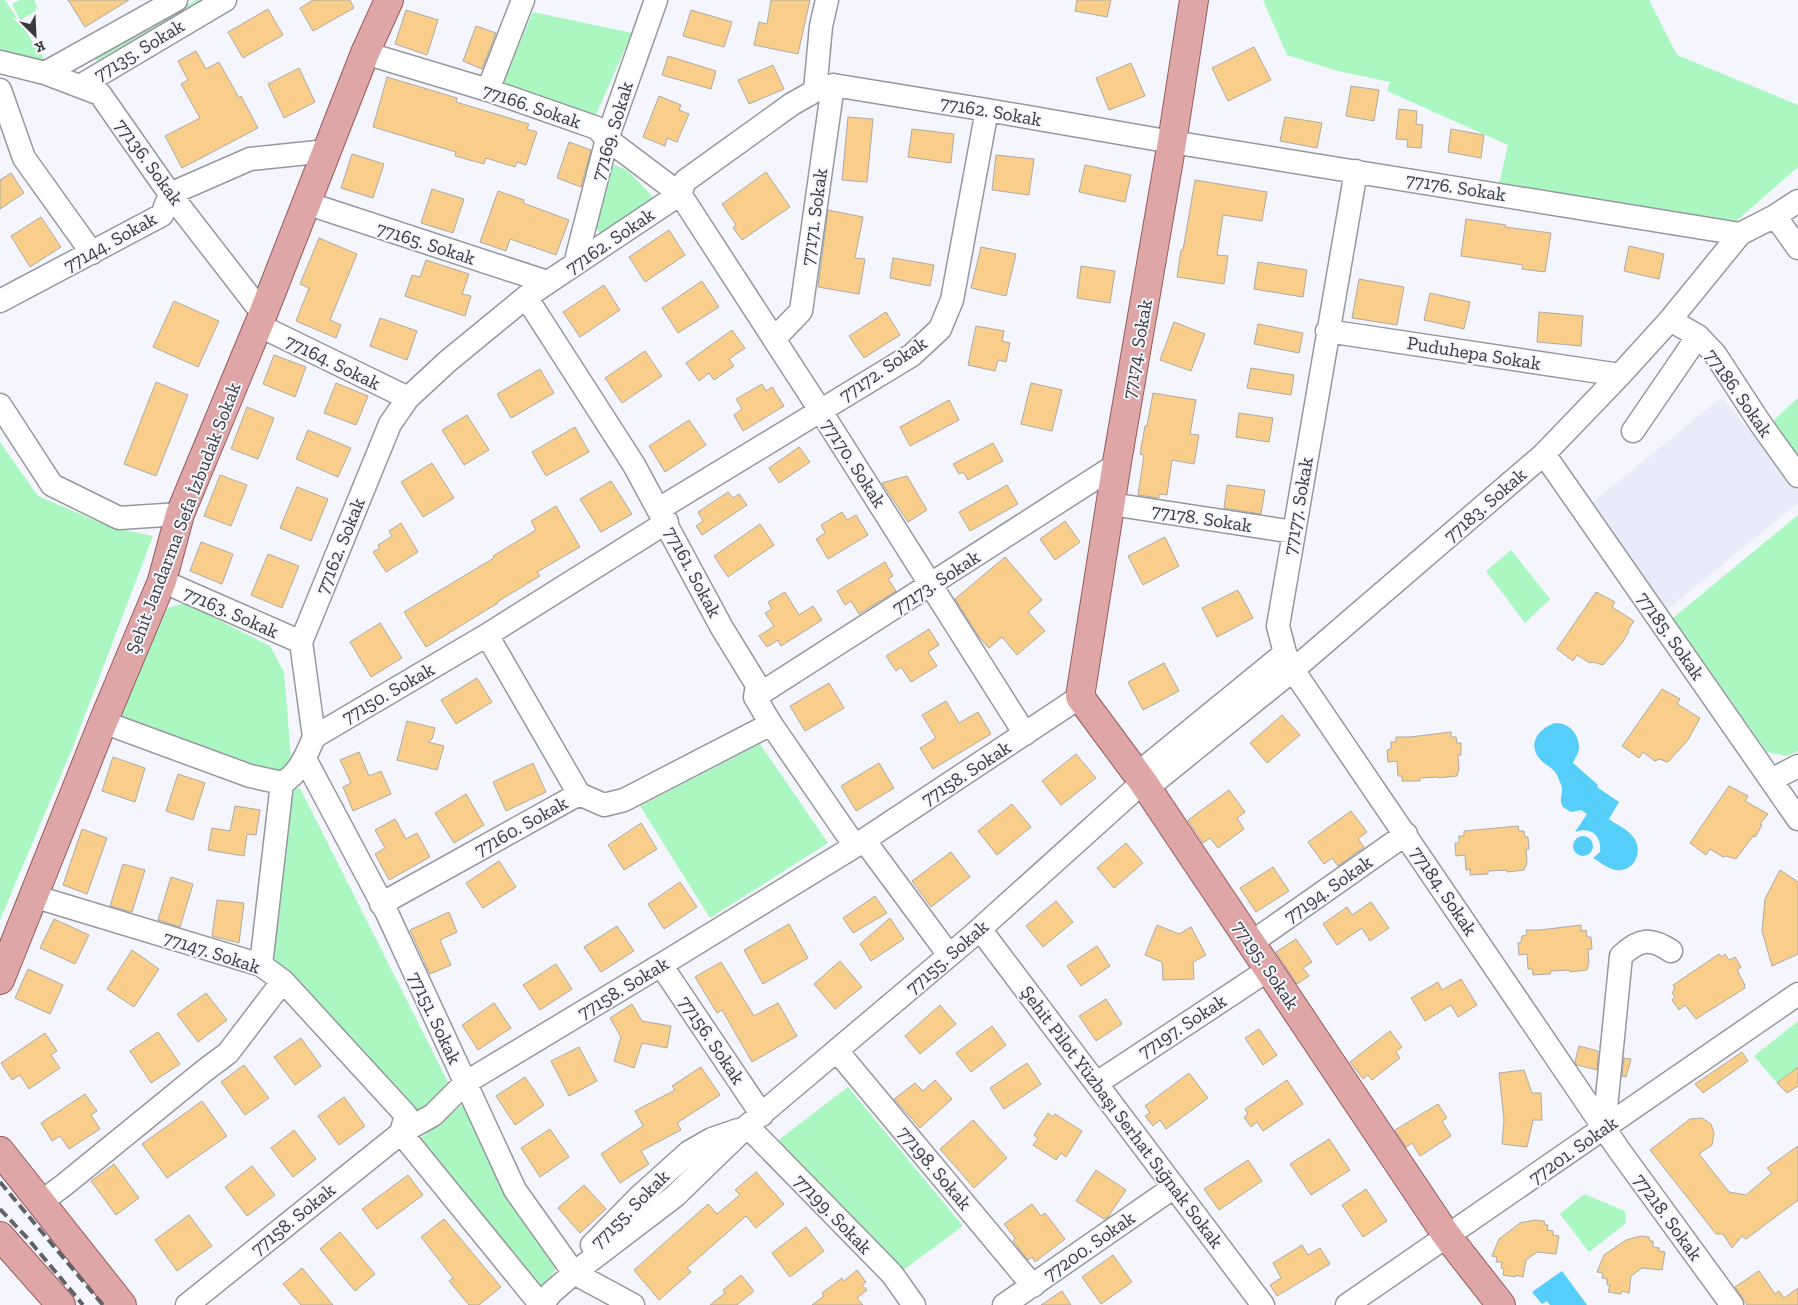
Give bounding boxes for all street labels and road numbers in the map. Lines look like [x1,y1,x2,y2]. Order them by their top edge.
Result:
street label: 77135. Sokak [90,14,188,86]
street label: 77166. Sokak [480,78,584,134]
street label: 77169. Sokak [586,79,638,183]
street label: 77162. Sokak [939,91,1043,131]
street label: 77136. Sokak [110,114,188,210]
street label: 77171. Sokak [796,167,832,267]
street label: 77176. Sokak [1404,168,1508,206]
street label: 77162. Sokak [561,203,659,279]
street label: 77144. Sokak [59,207,161,277]
street label: 77165. Sokak [374,216,478,270]
street label: 77174. Sokak [1117,297,1157,401]
street label: 77164. Sokak [282,329,384,395]
street label: 77172. Sokak [835,331,931,407]
street label: Puduhepa Sokak [1406,331,1543,375]
street label: 77186. Sokak [1700,344,1778,442]
street label: Şehit Jandarma Sefa İzbudak Sokak [121,379,245,657]
street label: 77170. Sokak [817,414,891,512]
street label: 77177. Sokak [1278,455,1318,557]
street label: 77183. Sokak [1439,463,1531,547]
street label: 77162. Sokak [310,494,370,598]
street label: 77178. Sokak [1150,499,1254,537]
street label: 77161. Sokak [659,523,727,622]
street label: 77173. Sokak [888,545,984,619]
street label: 77163. Sokak [180,581,282,643]
street label: 77185. Sokak [1632,588,1710,685]
street label: 77150. Sokak [338,657,438,729]
street label: 77158. Sokak [917,735,1015,810]
street label: 77160. Sokak [470,791,572,861]
street label: 77184. Sokak [1406,842,1482,940]
street label: 77194. Sokak [1279,850,1377,928]
street label: 77155. Sokak [901,915,993,999]
street label: 77195. Sokak [1228,916,1304,1014]
street label: 77147. Sokak [161,926,263,978]
street label: 77158. Sokak [573,952,673,1024]
street label: 77151. Sokak [404,968,466,1068]
street label: Şehit Pilot Yüzbaşı Serhat Sığnak Sokak [1016,981,1228,1253]
street label: 77197. Sokak [1134,989,1231,1063]
street label: 77156. Sokak [674,991,750,1089]
street label: 77201. Sokak [1524,1111,1622,1189]
street label: 77198. Sokak [893,1121,977,1215]
street label: 77155. Sokak [586,1165,674,1253]
street label: 77199. Sokak [789,1169,877,1259]
street label: 77218. Sokak [1629,1169,1707,1265]
street label: 77158. Sokak [246,1178,340,1260]
street label: 77200. Sokak [1039,1206,1139,1286]

